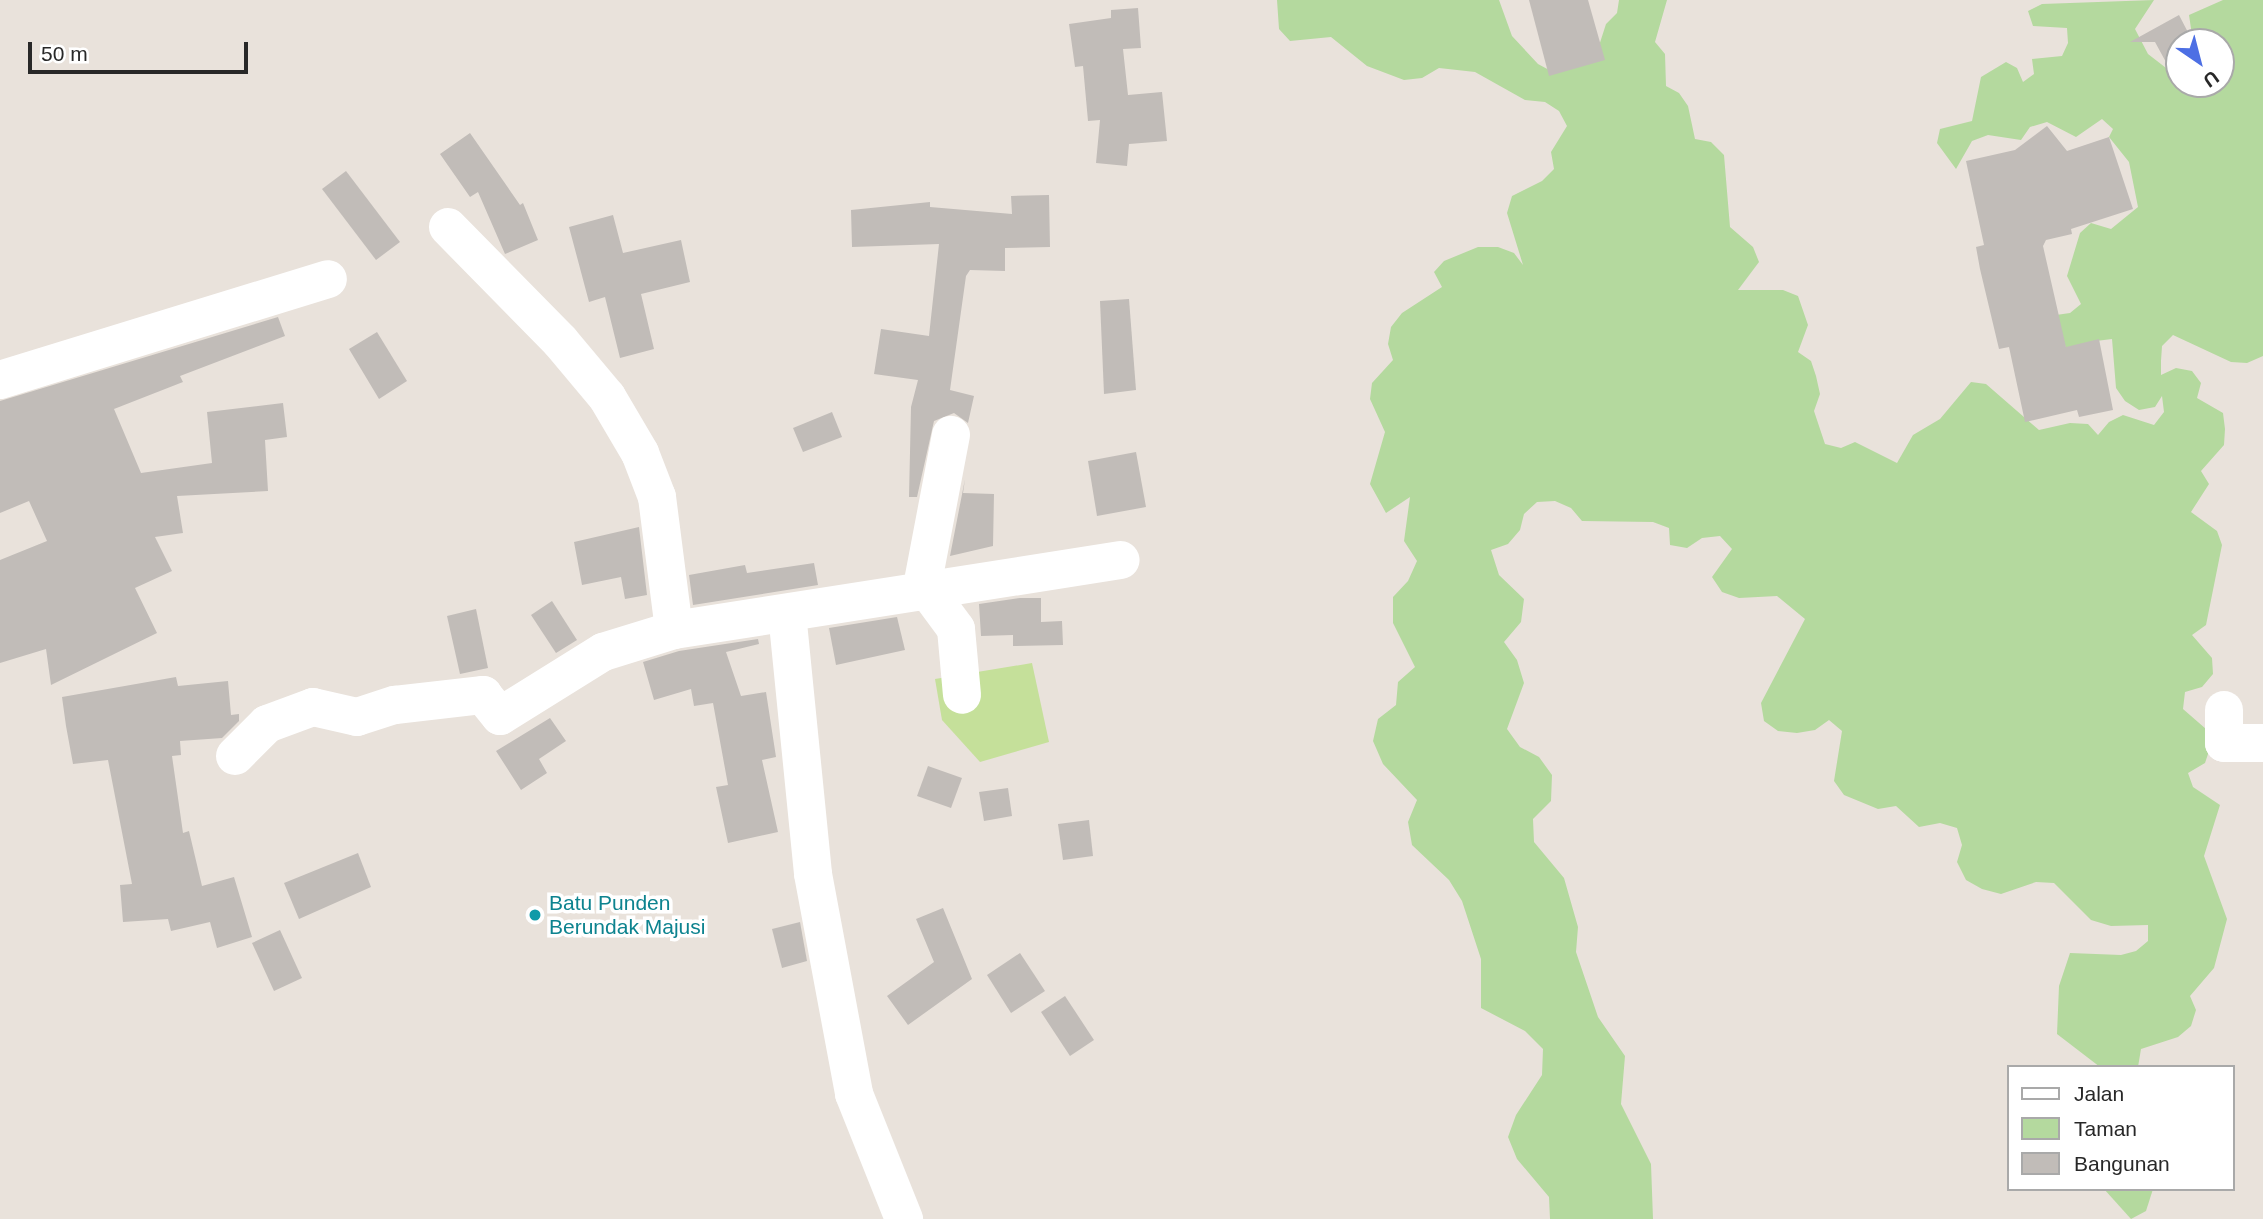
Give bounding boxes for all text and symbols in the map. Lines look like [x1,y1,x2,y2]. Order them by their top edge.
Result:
scale bar [32,28,252,72]
north arrow [2165,28,2235,98]
text: 50 m [41,42,88,65]
text: U [2200,66,2223,92]
place label: Batu Punden Berundak Majusi [549,890,705,940]
marker: Batu Punden Berundak Majusi [527,907,543,923]
legend [2008,1065,2235,1191]
text: Jalan [2074,1082,2124,1105]
text: Taman [2074,1117,2137,1140]
text: Bangunan [2074,1152,2170,1175]

